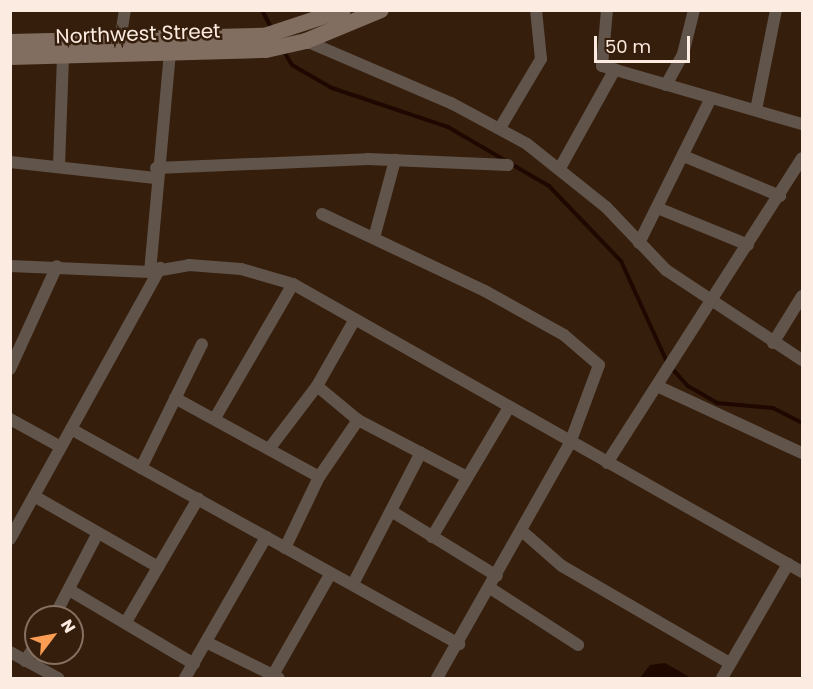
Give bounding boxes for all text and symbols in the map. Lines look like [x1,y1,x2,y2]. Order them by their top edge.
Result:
street label: Northwest Street [55,19,221,49]
scale bar [597,24,693,62]
text: 50 m [605,34,651,59]
north arrow [24,605,84,665]
text: N [55,615,81,637]

